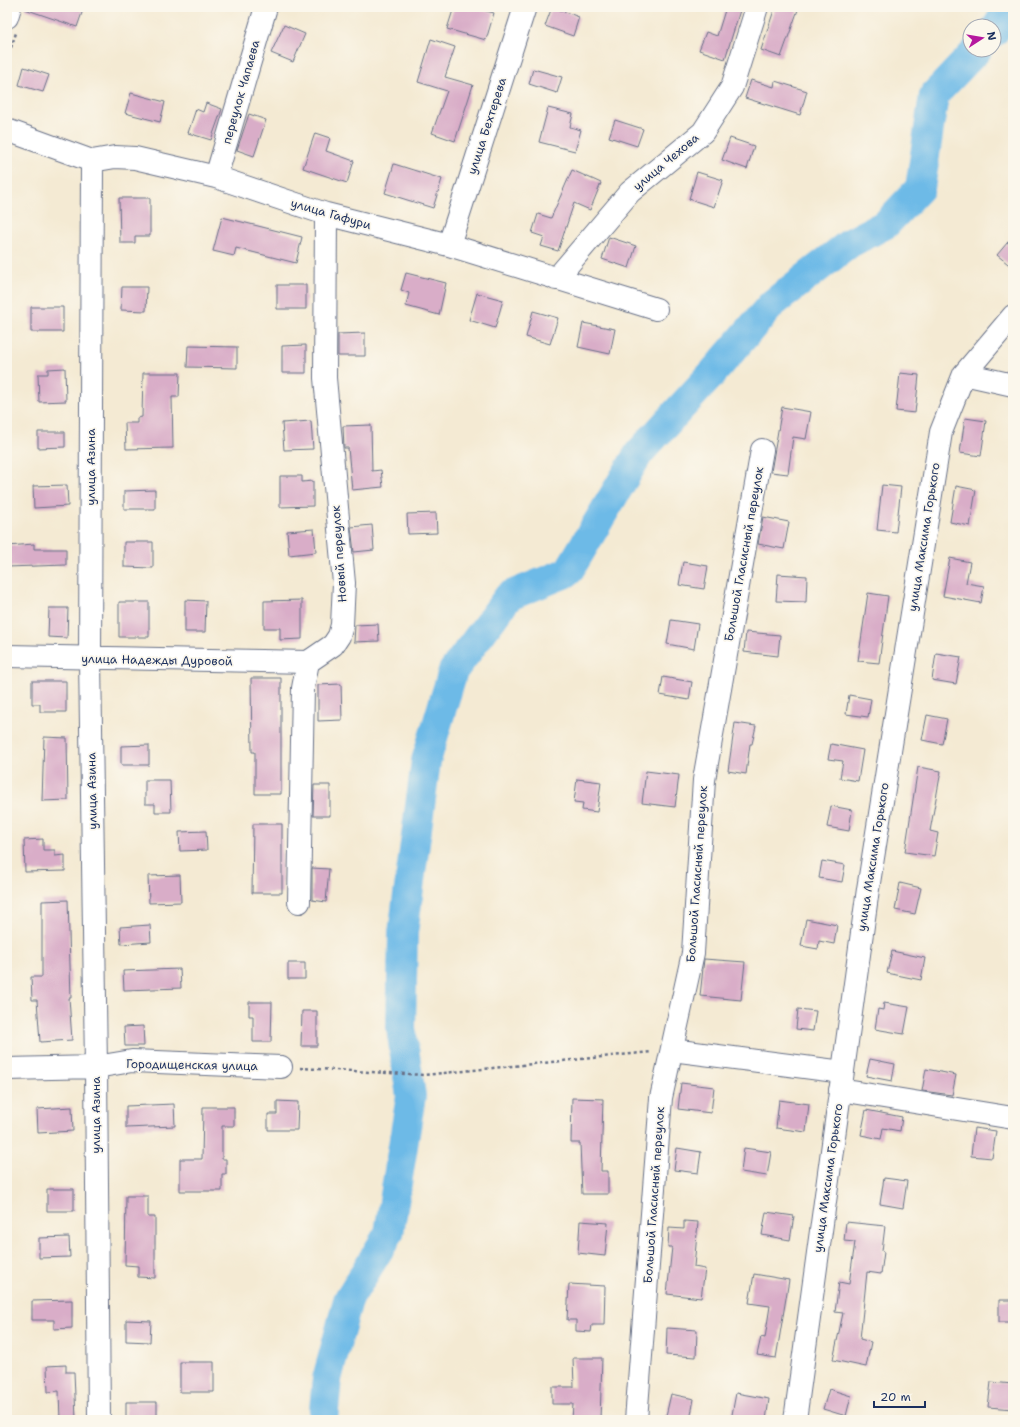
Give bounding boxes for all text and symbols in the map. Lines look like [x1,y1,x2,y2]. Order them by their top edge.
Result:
north arrow [962,18,1002,58]
text: N [983,30,1000,42]
street label: переулок Чапаева [218,38,264,146]
street label: улица Бехтерева [464,75,510,176]
street label: улица Чехова [630,129,703,194]
street label: улица Гафури [289,195,373,233]
street label: улица Азина [83,428,99,506]
street label: улица Максима Горького [904,461,944,613]
street label: Большой Гласисный переулок [721,465,767,643]
street label: Новый переулок [328,504,350,603]
street label: улица Надежды Дуровой [81,651,233,669]
street label: улица Азина [83,752,101,830]
street label: улица Максима Горького [853,781,893,933]
street label: Большой Гласисный переулок [683,784,711,963]
street label: Городищенская улица [126,1056,259,1074]
street label: улица Азина [88,1076,104,1154]
street label: улица Максима Горького [810,1102,846,1254]
street label: Большой Гласисный переулок [640,1105,668,1284]
scale bar [874,1383,925,1409]
text: 20 m [880,1389,911,1405]

